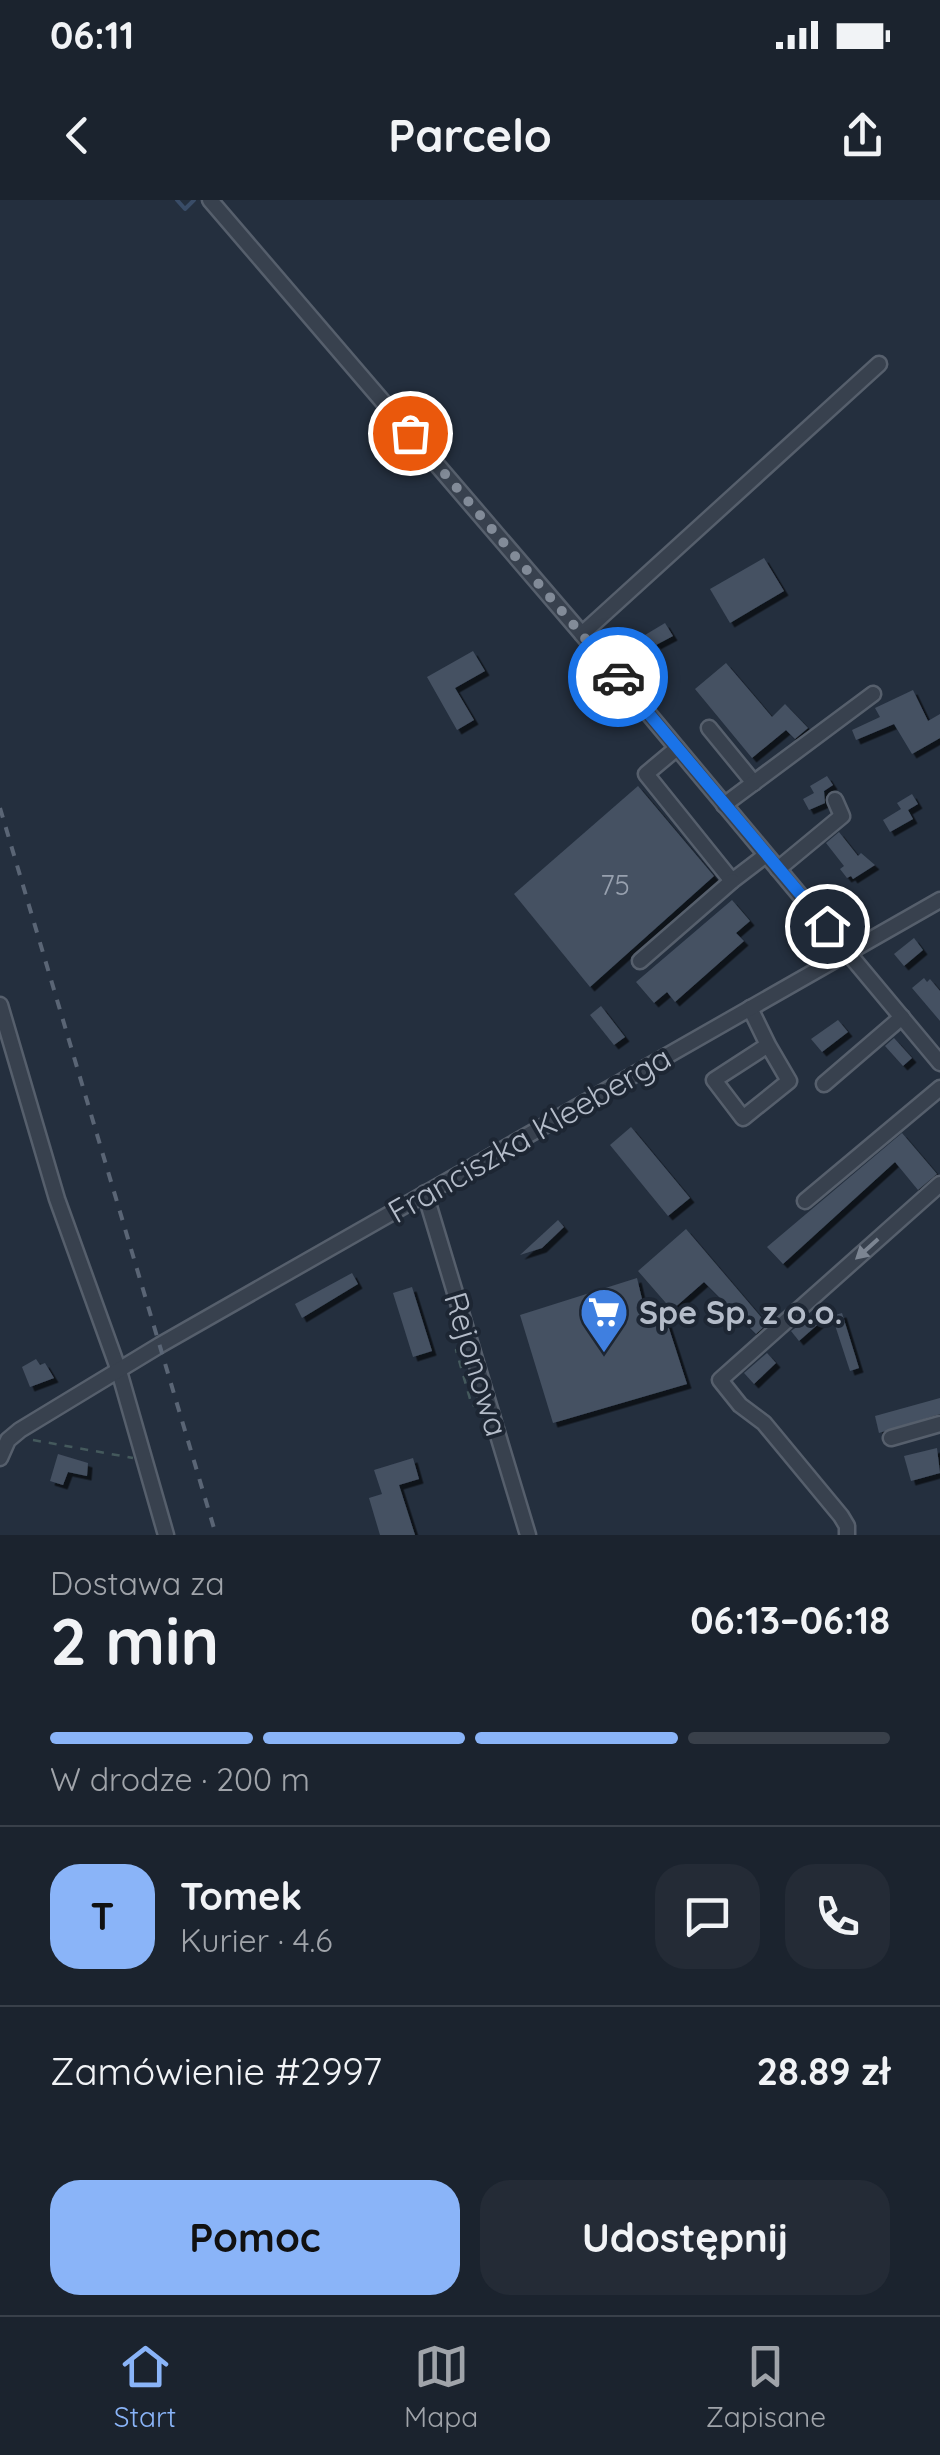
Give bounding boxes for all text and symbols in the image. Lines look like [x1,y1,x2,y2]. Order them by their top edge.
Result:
text: 06:11 [50,11,134,59]
text: Parcelo [388,107,552,163]
icon: back [50,108,105,163]
icon: share [835,108,890,163]
pin [368,391,453,476]
icon: bag [383,406,438,461]
courier [568,627,668,727]
icon: car [591,650,646,705]
house number: 75 [600,867,630,902]
pin [785,884,870,969]
icon: home [800,899,855,954]
street label: Franciszka Kleeberga [381,1037,677,1231]
one-way arrow [855,1237,880,1259]
supermarket icon: Spe Sp. z o.o. [578,1286,630,1354]
street label: Rejonowa [436,1287,518,1441]
place label: Spe Sp. z o.o. [639,1292,843,1332]
text: Dostawa za [50,1563,225,1603]
text: 06:13–06:18 [690,1596,890,1644]
text: 2 min [50,1600,219,1681]
text: W drodze · 200 m [50,1759,310,1799]
button: chat [655,1864,760,1969]
button: phone [785,1864,890,1969]
text: Tomek [180,1872,302,1920]
text: T [91,1892,114,1940]
text: Kurier · 4.6 [180,1920,333,1960]
text: Zamówienie #2997 [50,2047,382,2095]
text: 28.89 zł [756,2047,890,2095]
button: Pomoc [50,2180,460,2295]
button: Udostępnij [480,2180,890,2295]
tab: Start [114,2339,176,2434]
tab: Mapa [404,2339,478,2434]
tab: Zapisane [706,2339,826,2434]

